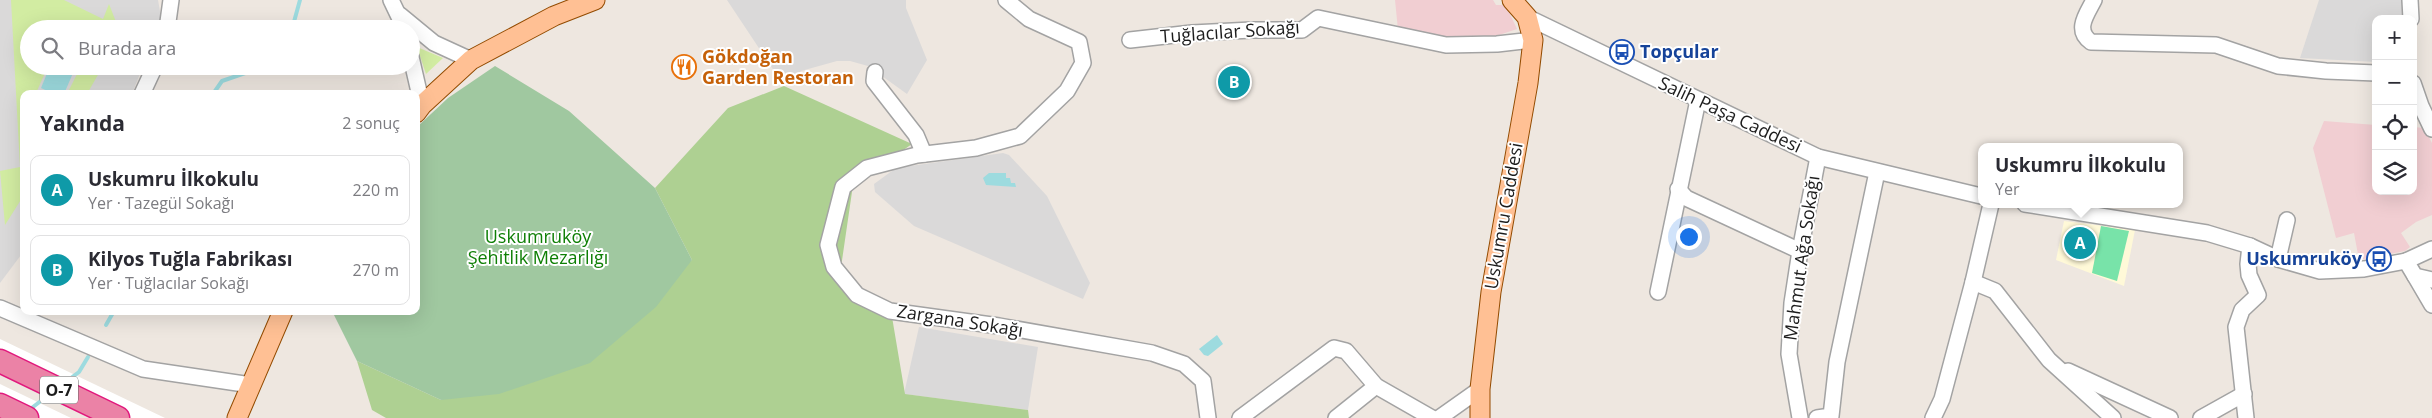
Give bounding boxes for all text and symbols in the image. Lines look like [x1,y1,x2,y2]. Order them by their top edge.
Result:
street label: Tuğlacılar Sokağı [1160,14,1300,48]
map controls [2372,15,2417,195]
button: + [2372,15,2417,60]
search box [20,20,420,75]
icon: search [38,34,66,62]
text: Burada ara [78,35,176,61]
bus stop icon: Topçular [1609,39,1635,65]
place label: Topçular [1640,39,1719,63]
place label: Gökdoğan Garden Restoran [702,44,854,89]
restaurant icon: Gökdoğan Garden Restoran [671,54,697,80]
button: − [2372,60,2417,105]
pin: B [1218,63,1250,101]
street label: Salih Paşa Caddesi [1655,70,1806,158]
button: locate [2372,105,2417,150]
text: Yakında [40,109,125,137]
text: 2 sonuç [342,112,400,134]
street label: Uskumru Caddesi [1478,141,1528,291]
popup [1978,143,2183,208]
button: layers [2372,150,2417,195]
text: Uskumru İlkokulu [1995,152,2166,178]
text: Uskumru İlkokulu [88,166,259,192]
street label: Mahmut Ağa Sokağı [1778,174,1824,342]
text: Yer [1995,178,2019,200]
text: A [51,179,63,201]
text: 220 m [353,179,399,201]
text: Yer · Tazegül Sokağı [88,192,234,214]
park label: Uskumruköy Şehitlik Mezarlığı [468,224,608,269]
your location [1676,224,1702,250]
pin: A [2064,224,2096,262]
text: Kilyos Tuğla Fabrikası [88,246,292,272]
place label: Uskumruköy [2246,246,2363,270]
bus stop icon: Uskumruköy [2366,246,2392,272]
text: B [52,259,62,281]
text: 270 m [353,259,399,281]
text: Yer · Tuğlacılar Sokağı [88,272,249,294]
street label: Zargana Sokağı [895,298,1025,342]
road number: O-7 [40,376,78,404]

